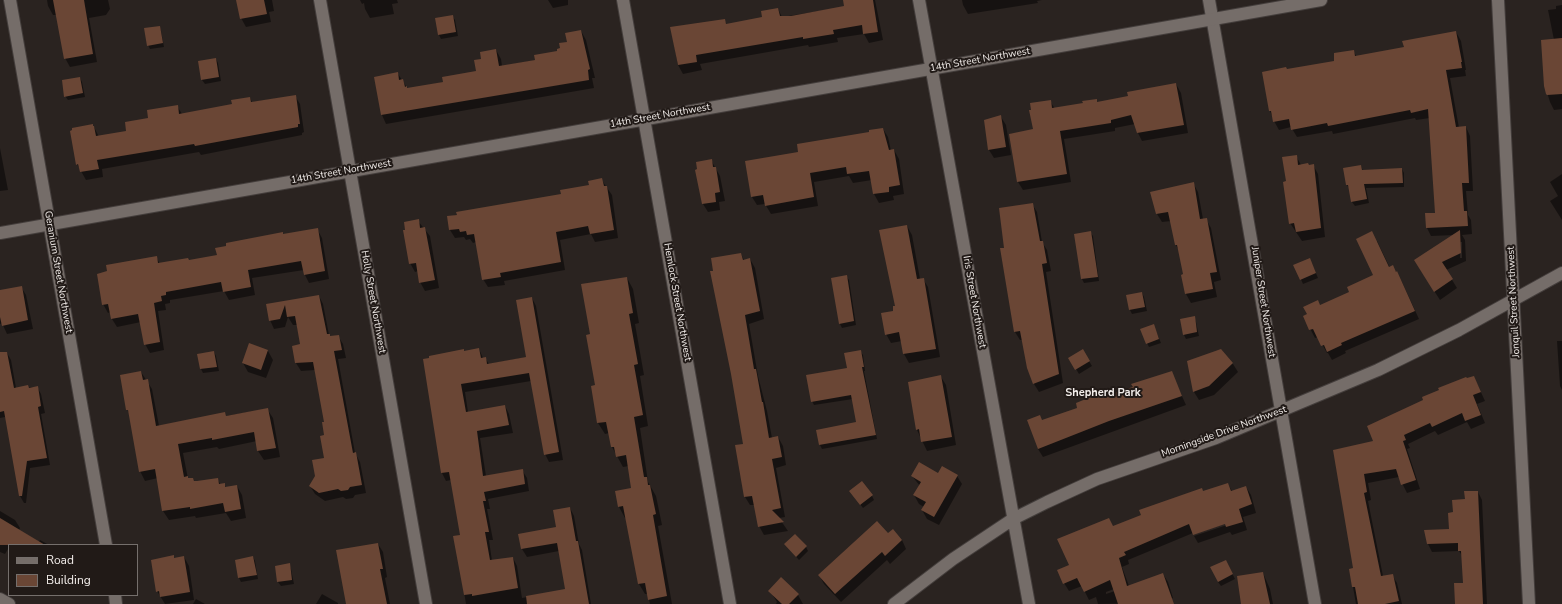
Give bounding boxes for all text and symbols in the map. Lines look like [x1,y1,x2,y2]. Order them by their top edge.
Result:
street label: 14th Street Northwest [929,45,1031,75]
street label: 14th Street Northwest [609,101,711,131]
street label: 14th Street Northwest [290,157,392,187]
street label: Geranium Street Northwest [41,210,75,334]
street label: Hemlock Street Northwest [661,242,693,362]
street label: Juniper Street Northwest [1248,246,1278,358]
street label: Jonquil Street Northwest [1505,246,1523,358]
street label: Holly Street Northwest [358,250,388,354]
street label: Iris Street Northwest [960,255,988,349]
district label: Shepherd Park [1065,386,1141,400]
street label: Morningside Drive Northwest [1160,404,1288,460]
legend [8,544,138,596]
text: Road [46,552,74,568]
text: Building [46,572,91,588]

